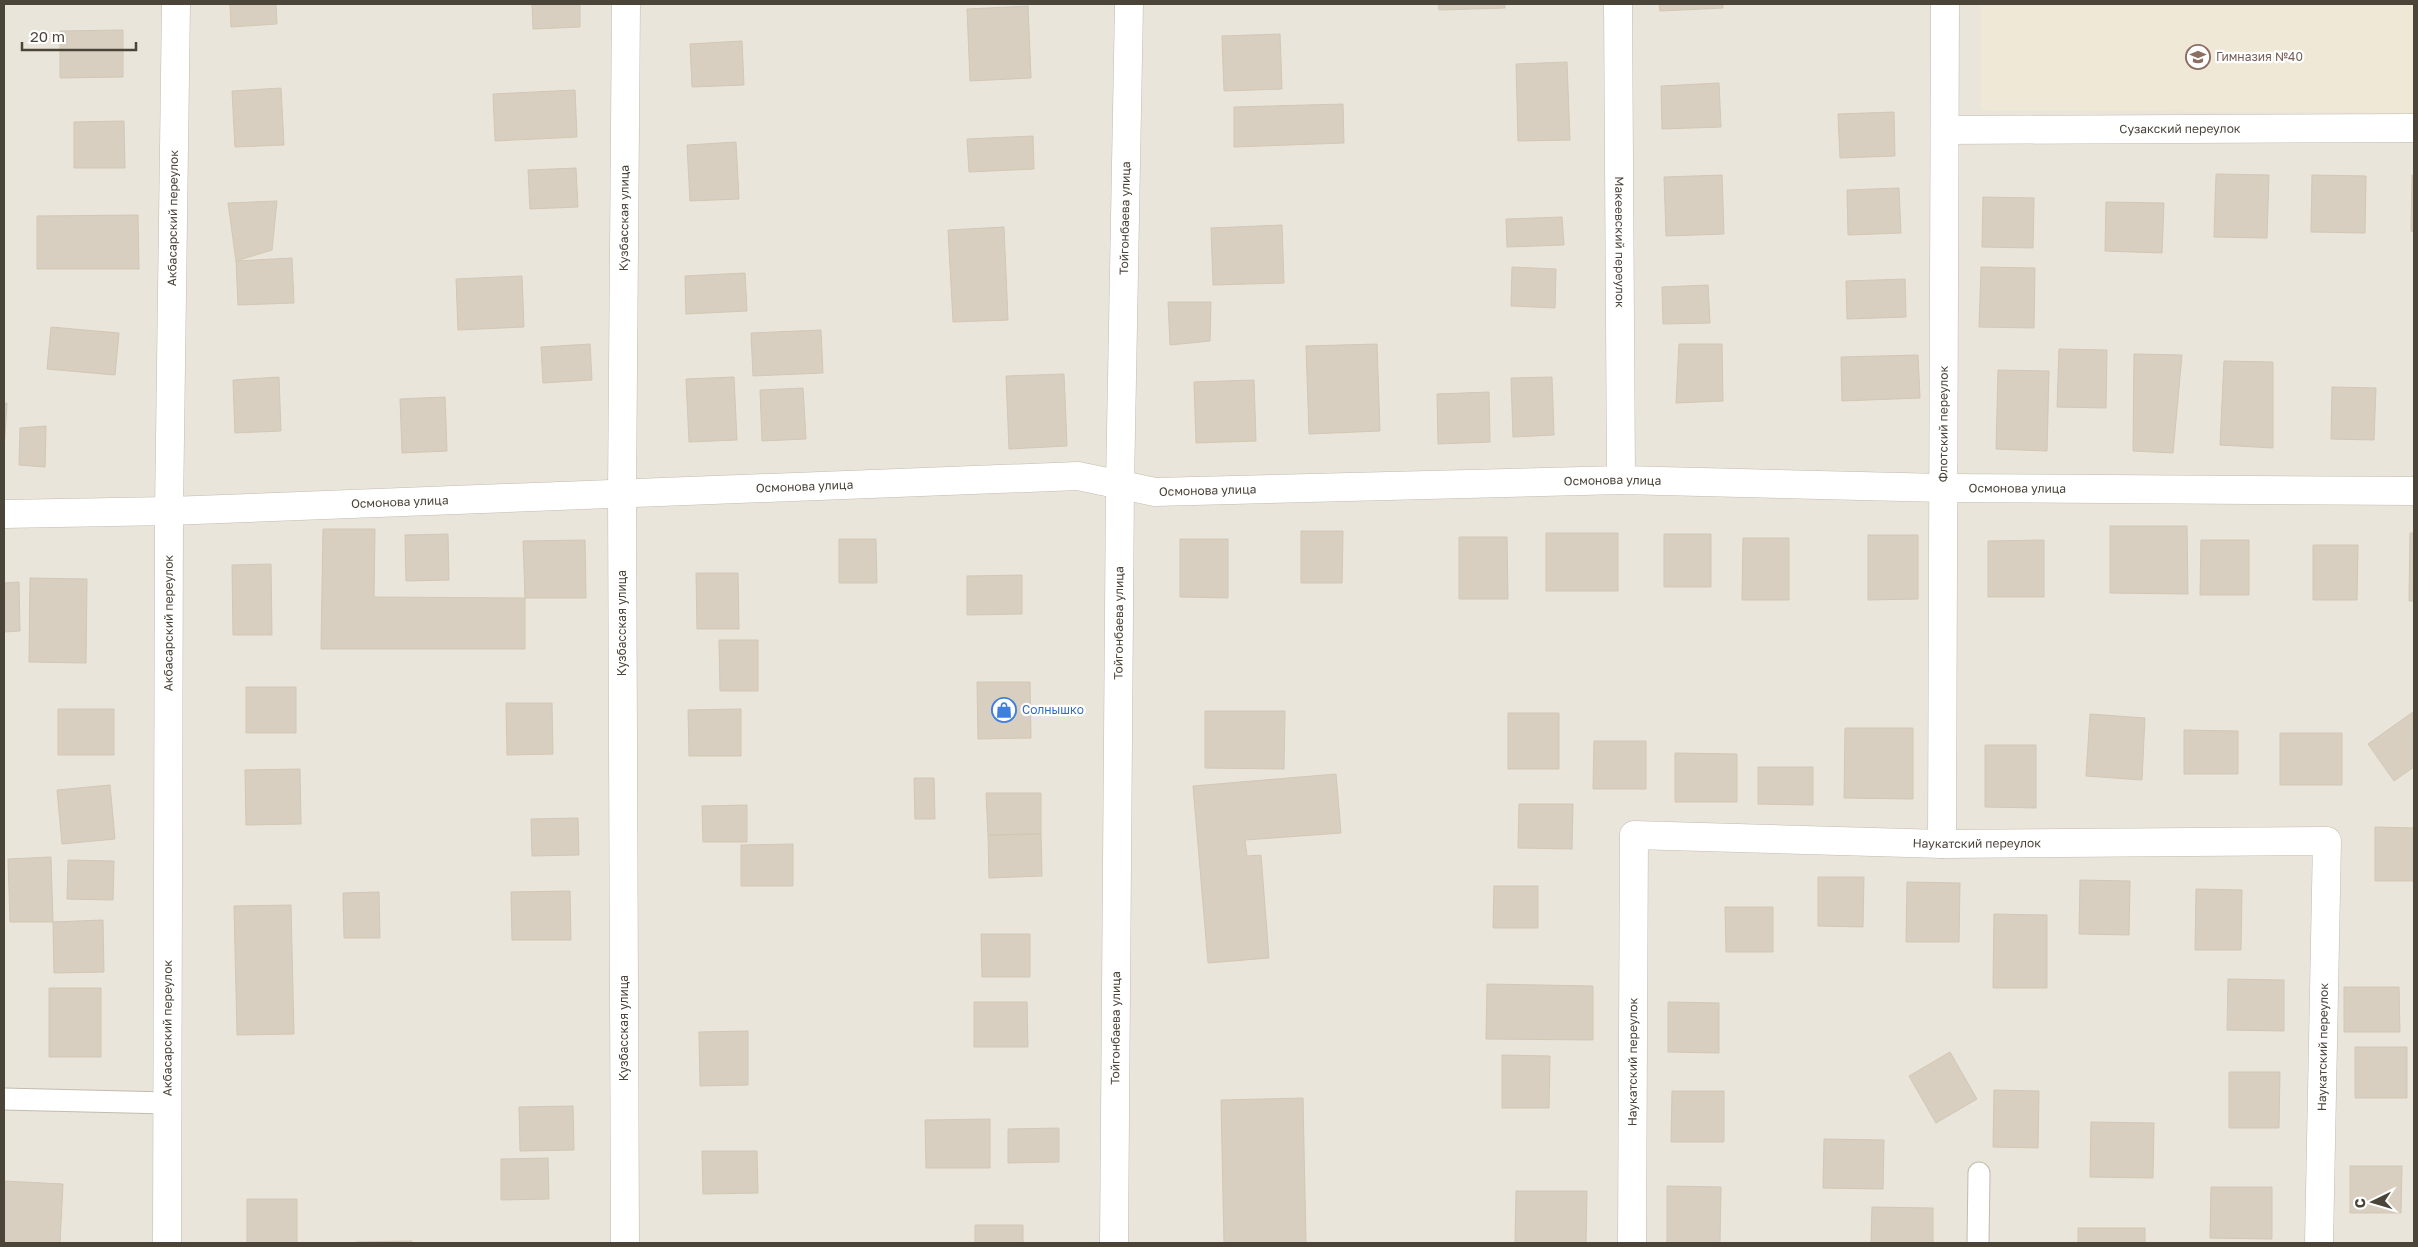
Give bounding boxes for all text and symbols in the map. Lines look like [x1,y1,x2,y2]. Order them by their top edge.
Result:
scale bar [22,20,136,52]
text: 20 m [30,27,65,45]
school or university icon: Гимназия №40 [2185,44,2211,70]
place label: Гимназия №40 [2216,49,2303,64]
street label: Сузакский переулок [2119,121,2241,136]
street label: Акбасарский переулок [164,150,181,286]
street label: Тойгонбаева улица [1116,161,1133,275]
street label: Кузбасская улица [616,165,632,271]
street label: Макеевский переулок [1612,176,1628,308]
street label: Флотский переулок [1935,365,1951,482]
street label: Осмонова улица [1564,472,1661,488]
street label: Осмонова улица [755,477,854,495]
street label: Осмонова улица [1969,480,2066,496]
street label: Осмонова улица [1159,481,1257,499]
street label: Осмонова улица [351,492,449,511]
street label: Акбасарский переулок [161,555,176,691]
street label: Тойгонбаева улица [1110,566,1126,680]
street label: Кузбасская улица [614,570,629,676]
shop icon: Солнышко [991,697,1017,723]
place label: Солнышко [1022,702,1084,717]
street label: Наукатский переулок [1912,835,2041,851]
street label: Акбасарский переулок [159,960,175,1096]
street label: Тойгонбаева улица [1107,971,1123,1085]
street label: Кузбасская улица [616,975,631,1081]
street label: Наукатский переулок [2314,983,2331,1111]
street label: Наукатский переулок [1625,998,1640,1126]
north arrow [2348,1177,2398,1227]
text: С [2351,1197,2368,1209]

